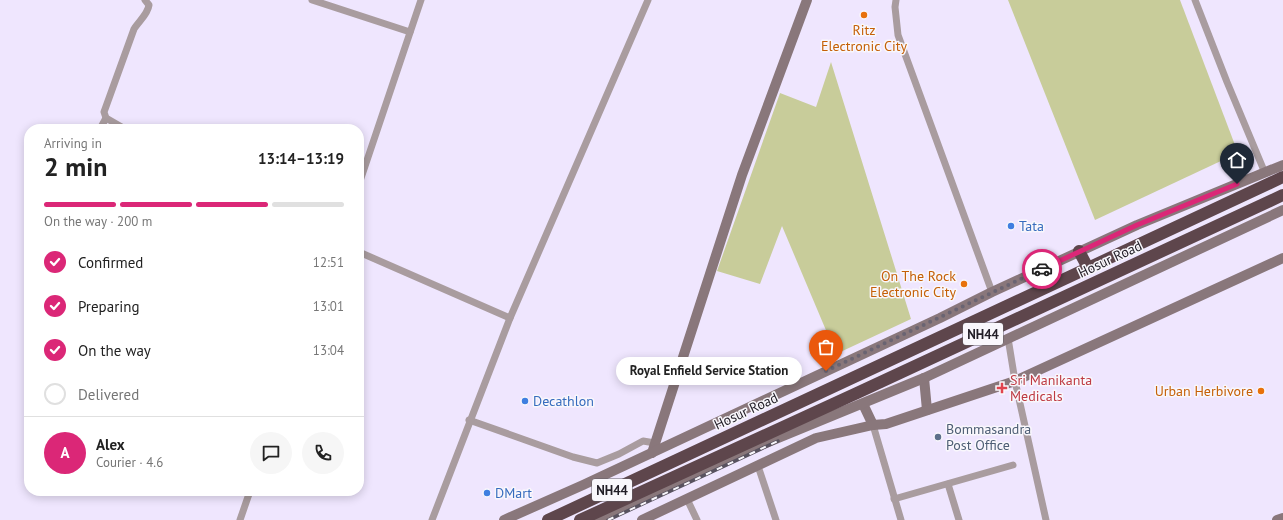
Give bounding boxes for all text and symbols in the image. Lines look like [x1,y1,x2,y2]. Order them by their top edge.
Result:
marker: Ritz Electronic City [859,10,869,20]
place label: Ritz Electronic City [821,21,907,55]
text: Arriving in [44,135,102,152]
pin [1220,143,1254,184]
text: 13:14–13:19 [258,149,344,168]
icon: home [1226,149,1248,171]
text: 2 min [44,150,107,183]
text: On the way · 200 m [44,213,152,230]
place label: Tata [1019,217,1044,235]
marker: Tata [1006,221,1016,231]
street label: Hosur Road [1075,236,1145,282]
courier [1022,249,1062,289]
icon: check [44,251,66,273]
text: Confirmed [78,253,143,272]
text: 12:51 [313,254,344,271]
icon: car [1031,258,1053,280]
place label: On The Rock Electronic City [870,267,956,301]
marker: On The Rock Electronic City [959,279,969,289]
icon: check [44,295,66,317]
text: Preparing [78,297,140,316]
text: 13:01 [313,298,344,315]
road number: NH44 [963,323,1003,345]
pin [809,330,843,371]
icon: bag [815,336,837,358]
icon: check [44,339,66,361]
text: On the way [78,341,151,360]
text: 13:04 [313,342,344,359]
callout: Royal Enfield Service Station [616,357,802,385]
text: Royal Enfield Service Station [630,362,788,379]
place label: Sri Manikanta Medicals [1010,371,1092,405]
place label: Urban Herbivore [1155,382,1253,400]
marker: Sri Manikanta Medicals [997,383,1007,393]
text: Delivered [78,385,139,404]
marker: Urban Herbivore [1256,386,1266,396]
street label: Hosur Road [711,388,781,434]
place label: Decathlon [533,392,594,410]
marker: Decathlon [520,396,530,406]
place label: Bommasandra Post Office [946,420,1031,454]
button: chat [250,432,292,474]
button: phone [302,432,344,474]
marker: Bommasandra Post Office [933,432,943,442]
text: Alex [96,435,125,454]
text: A [60,443,70,462]
text: Courier · 4.6 [96,454,163,471]
road number: NH44 [592,479,632,501]
place label: DMart [495,484,532,502]
marker: DMart [482,488,492,498]

